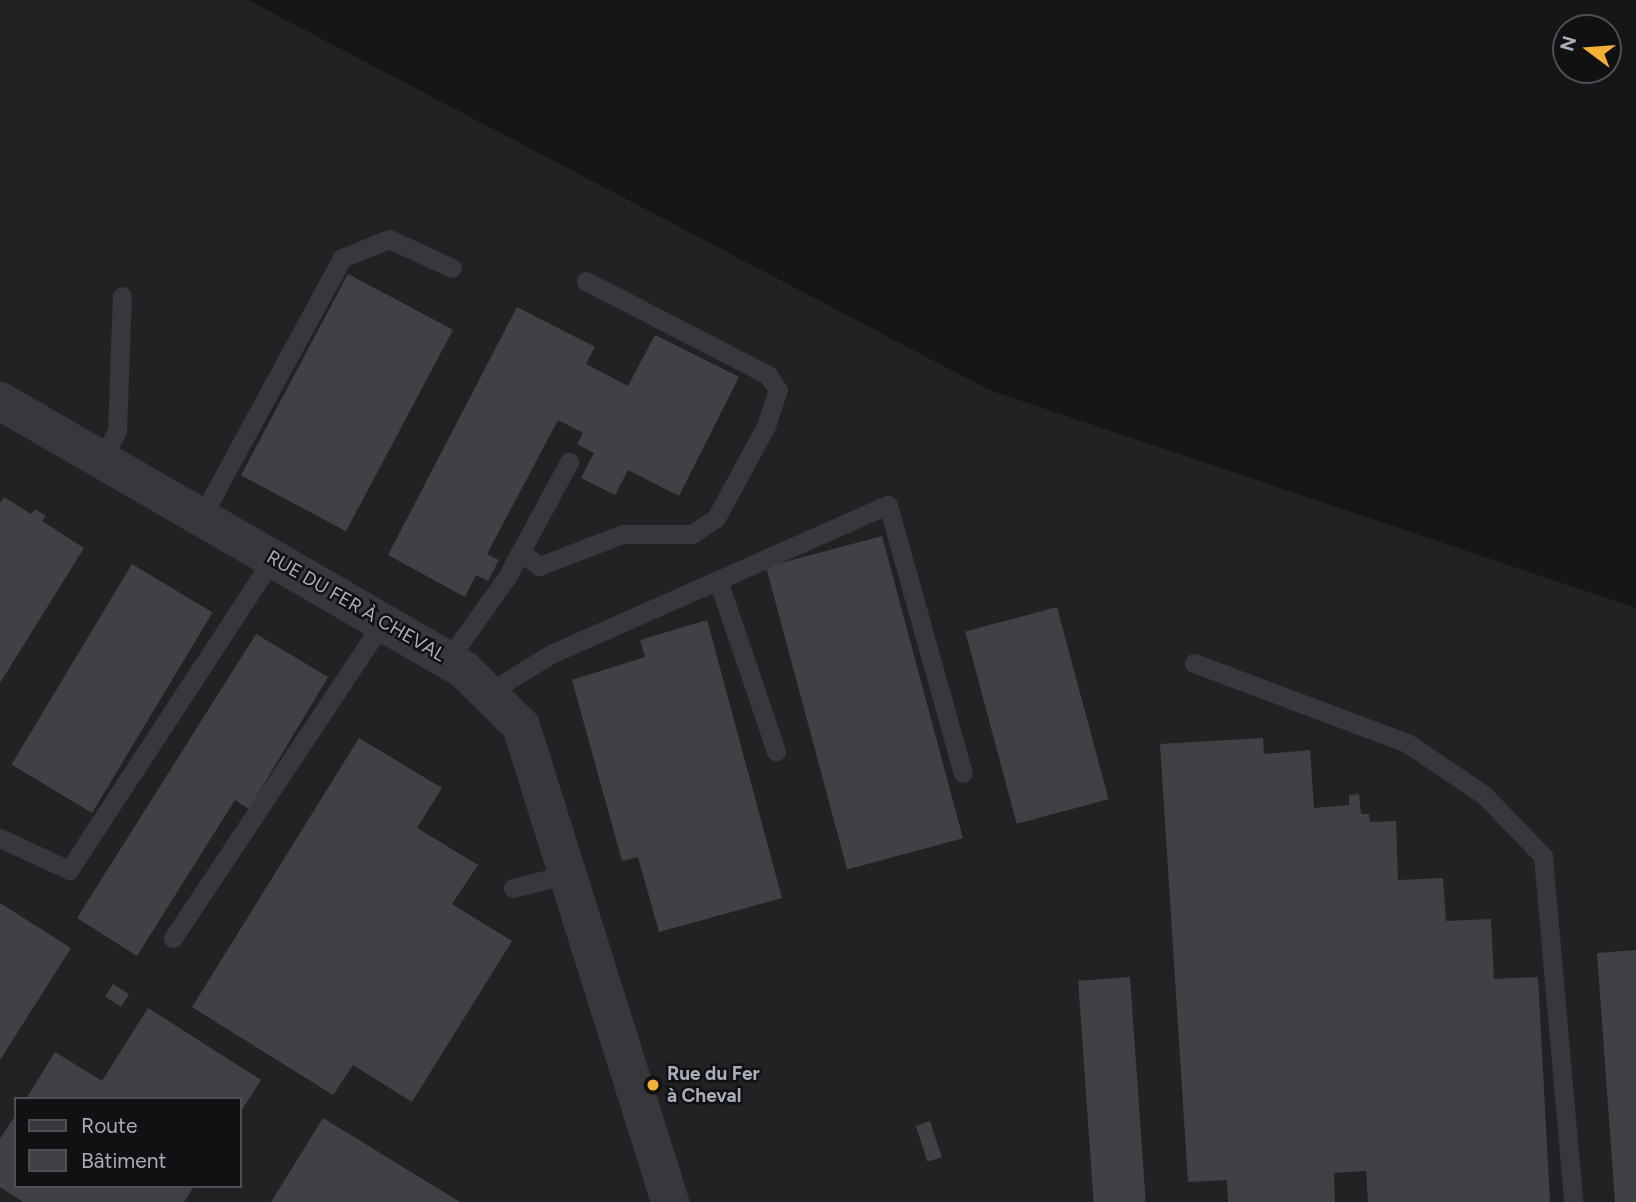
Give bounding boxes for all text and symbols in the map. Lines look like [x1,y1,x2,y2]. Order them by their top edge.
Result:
north arrow [1552,14,1622,84]
text: N [1555,33,1581,54]
street label: RUE DU FER À CHEVAL [263,546,449,666]
place label: Rue du Fer à Cheval [667,1063,760,1107]
marker: Rue du Fer à Cheval [645,1077,661,1093]
legend [14,1097,242,1188]
text: Route [81,1113,137,1138]
text: Bâtiment [81,1148,166,1173]

